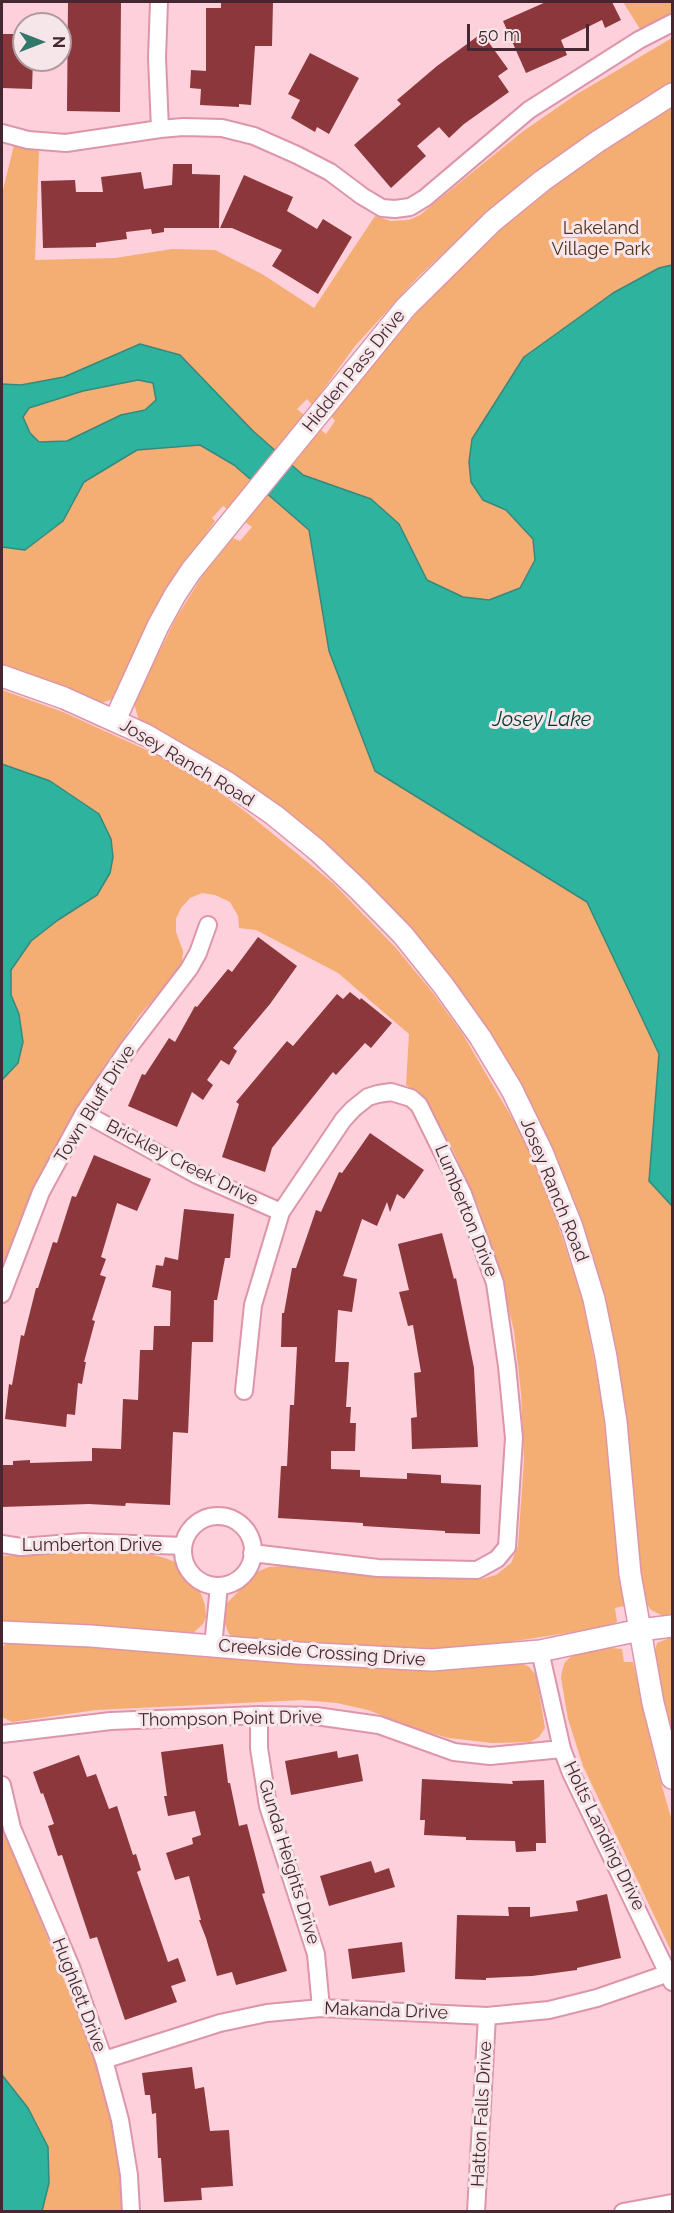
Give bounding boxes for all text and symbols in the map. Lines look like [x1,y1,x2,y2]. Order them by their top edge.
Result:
north arrow [12,12,72,72]
scale bar [470,12,592,50]
text: 50 m [478,24,520,45]
text: N [49,36,68,48]
park label: Lakeland Village Park [552,218,650,260]
street label: Hidden Pass Drive [298,305,410,437]
water label: Josey Lake [492,708,592,732]
street label: Josey Ranch Road [116,714,258,812]
street label: Town Bluff Drive [50,1041,140,1167]
street label: Brickley Creek Drive [102,1115,262,1211]
street label: Josey Ranch Road [515,1115,593,1265]
street label: Lumberton Drive [430,1142,502,1280]
street label: Lumberton Drive [22,1535,162,1557]
street label: Creekside Crossing Drive [218,1635,426,1671]
street label: Thompson Point Drive [138,1707,322,1731]
street label: Holts Landing Drive [559,1758,649,1914]
street label: Gunda Heights Drive [254,1777,324,1947]
street label: Hughlett Drive [47,1935,111,2055]
street label: Makanda Drive [324,1998,448,2024]
street label: Hatton Falls Drive [467,2041,497,2187]

